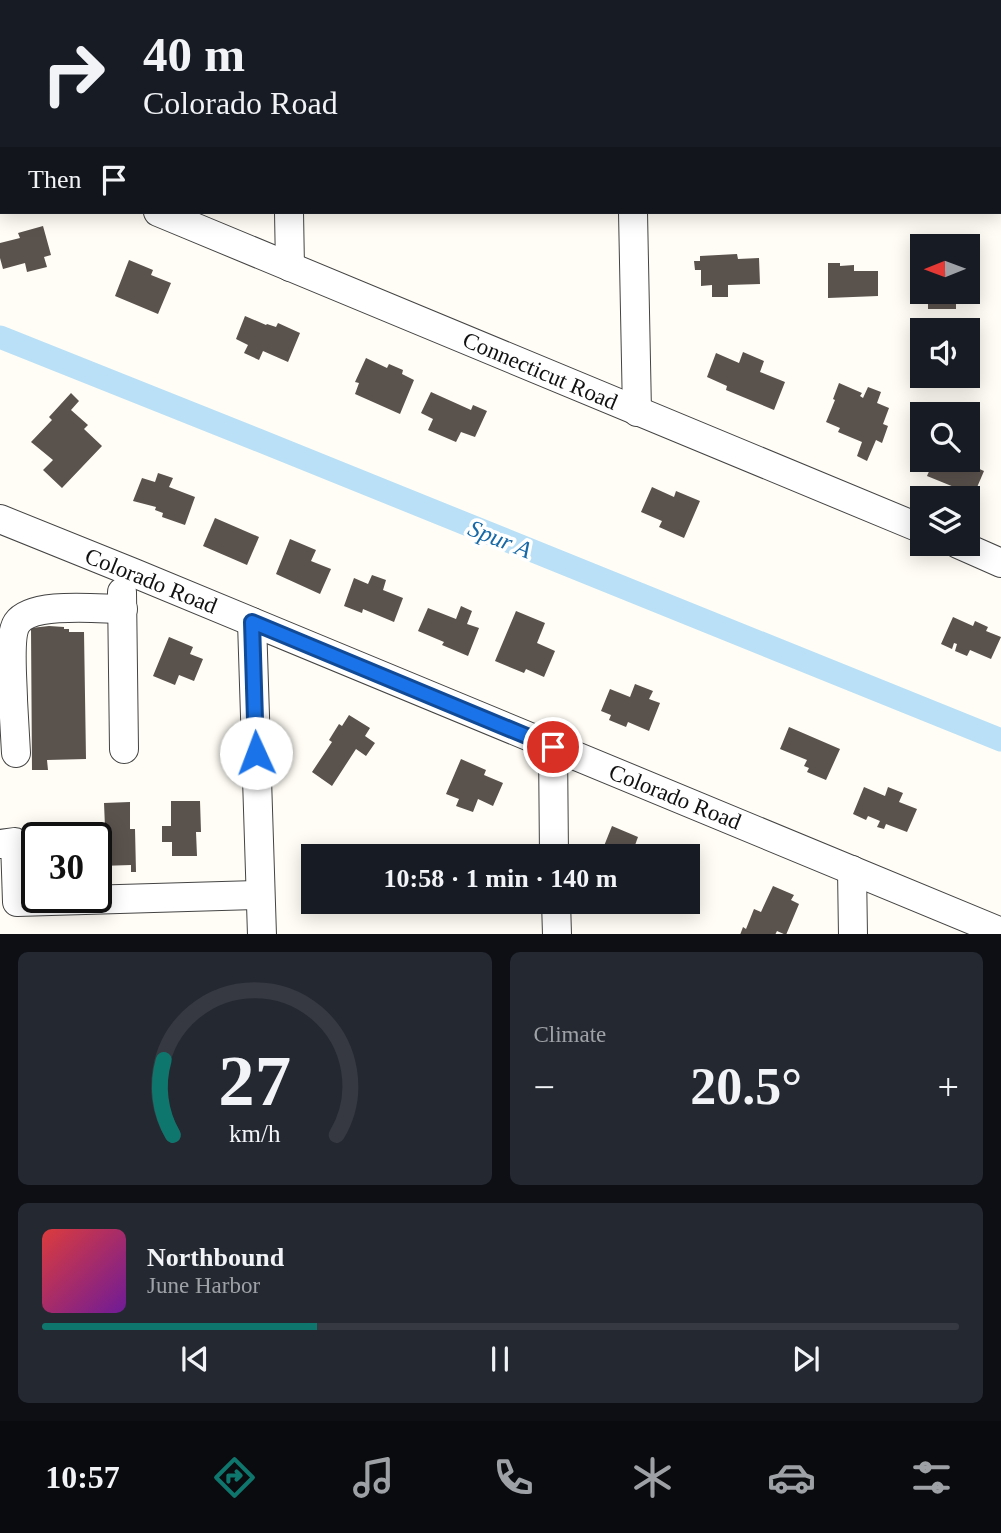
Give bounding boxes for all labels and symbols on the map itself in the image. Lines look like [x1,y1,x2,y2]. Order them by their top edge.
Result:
north arrow [910,234,980,304]
street label: Connecticut Road [459,327,621,415]
water label: Spur A [465,515,536,563]
street label: Colorado Road [81,543,221,619]
position arrow [219,716,293,790]
pin [523,717,583,777]
street label: Colorado Road [605,759,745,835]
speed limit sign: 30 [21,822,112,913]

